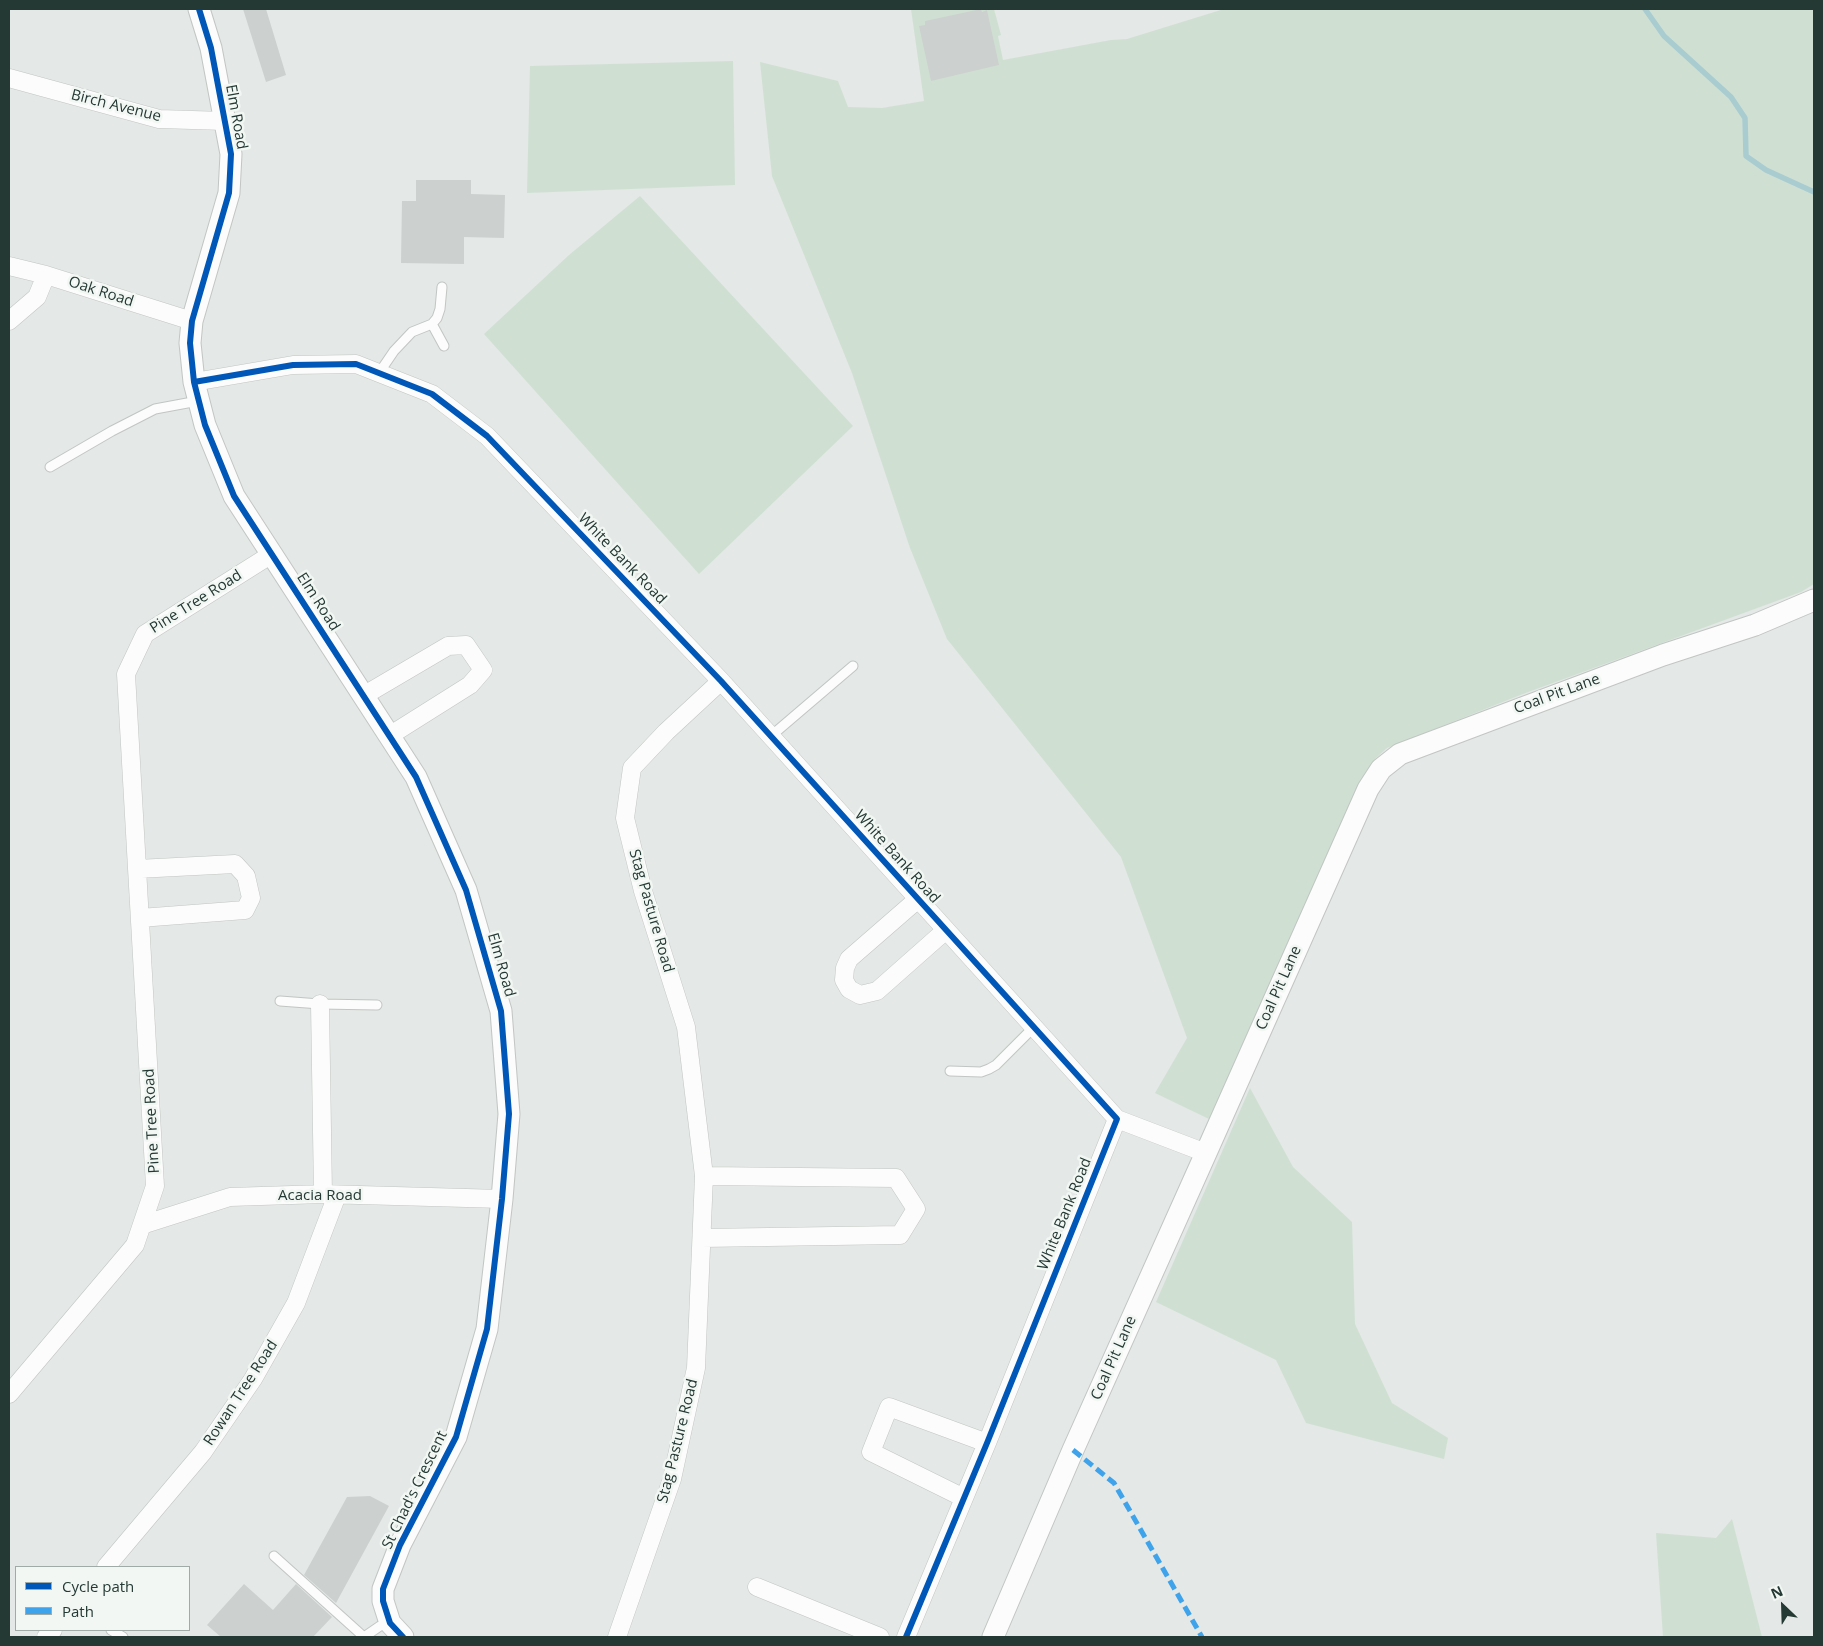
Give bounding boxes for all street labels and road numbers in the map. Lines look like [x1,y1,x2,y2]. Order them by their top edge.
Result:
street label: Elm Road [221,83,251,151]
street label: Birch Avenue [69,86,163,126]
street label: Oak Road [66,273,136,311]
street label: White Bank Road [574,510,670,608]
street label: Pine Tree Road [147,566,245,638]
street label: Elm Road [293,570,343,634]
street label: Coal Pit Lane [1511,670,1603,718]
street label: White Bank Road [850,807,944,907]
street label: Stag Pasture Road [625,847,677,975]
street label: Elm Road [483,931,519,999]
street label: Coal Pit Lane [1252,943,1306,1033]
street label: Pine Tree Road [140,1068,164,1174]
street label: White Bank Road [1034,1155,1096,1273]
street label: Acacia Road [278,1187,362,1205]
street label: Coal Pit Lane [1087,1313,1141,1403]
street label: Rowan Tree Road [200,1337,282,1449]
street label: Stag Pasture Road [654,1377,702,1505]
street label: St Chad's Crescent [379,1428,451,1552]

